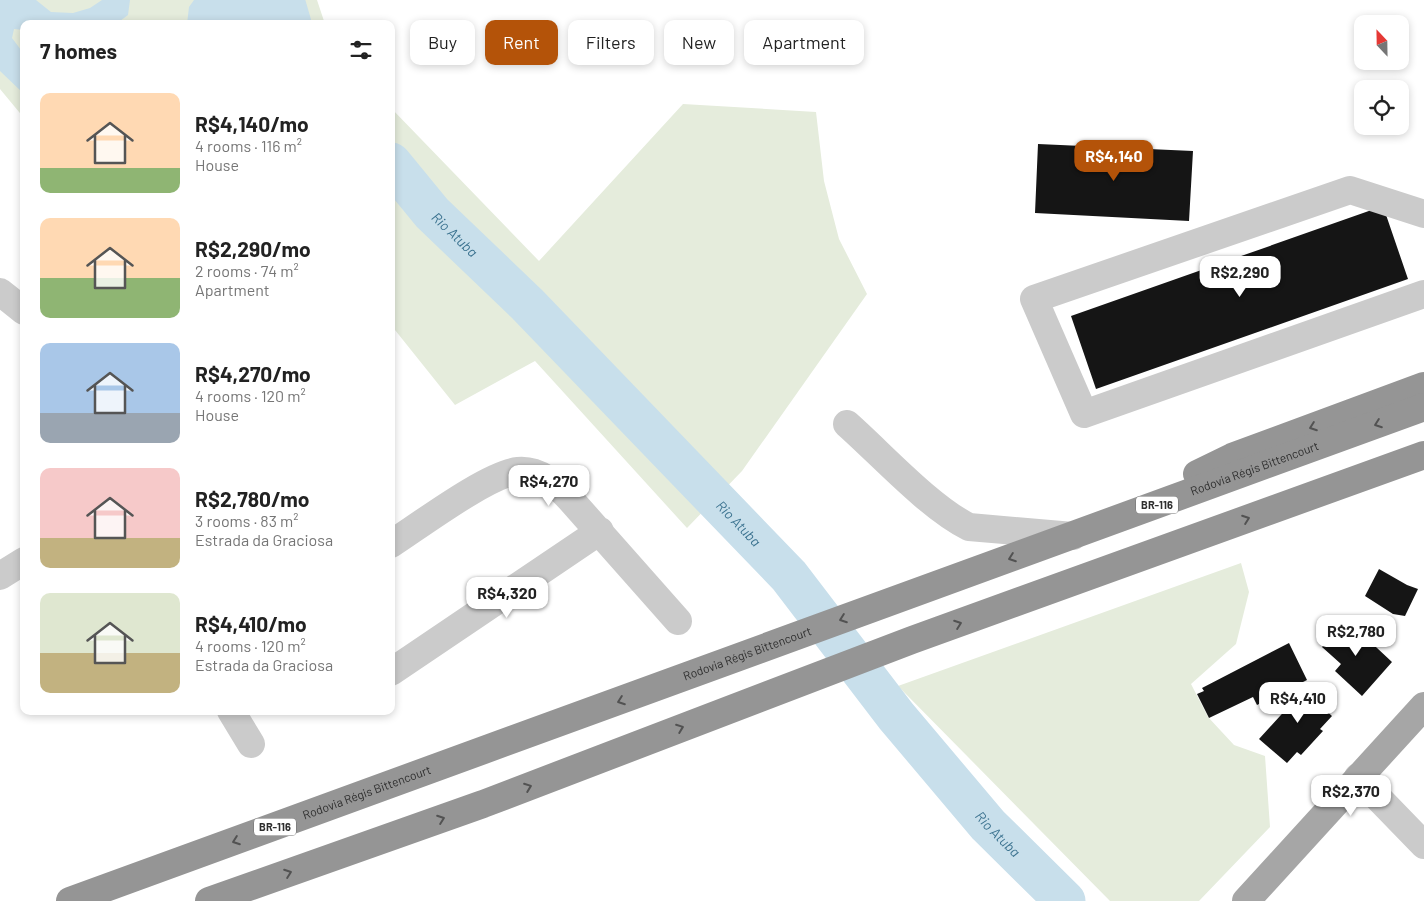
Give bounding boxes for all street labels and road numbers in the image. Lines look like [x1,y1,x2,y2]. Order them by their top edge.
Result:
street label: Rodovia Régis Bittencourt [1188,438,1320,498]
road number: BR-116 [1136,496,1178,514]
street label: Rodovia Régis Bittencourt [681,623,813,683]
street label: Rodovia Régis Bittencourt [300,762,433,822]
road number: BR-116 [254,819,296,836]

